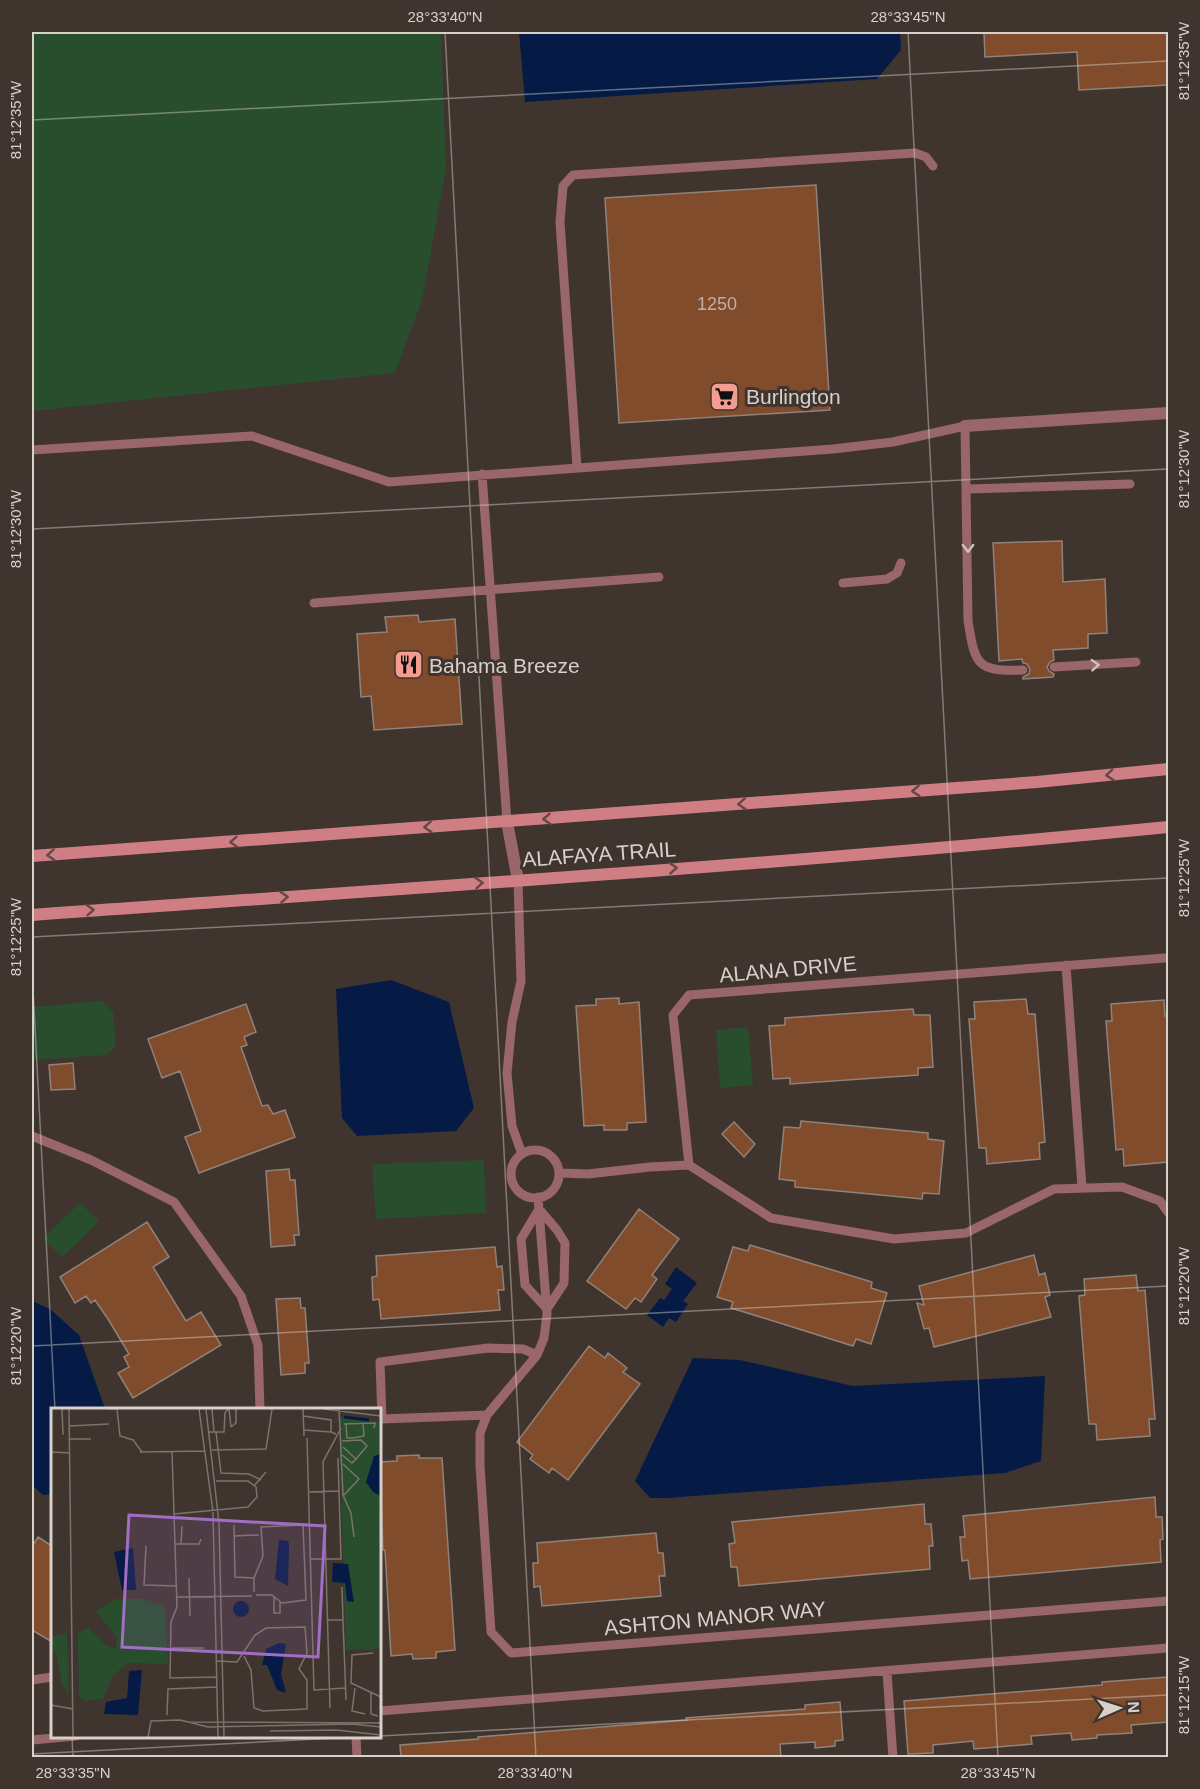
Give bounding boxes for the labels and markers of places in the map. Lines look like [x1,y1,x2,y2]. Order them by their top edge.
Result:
supermarket icon: Burlington [709,380,741,412]
place label: Burlington [746,385,841,408]
restaurant icon: Bahama Breeze [392,649,424,681]
place label: Bahama Breeze [429,654,580,677]

